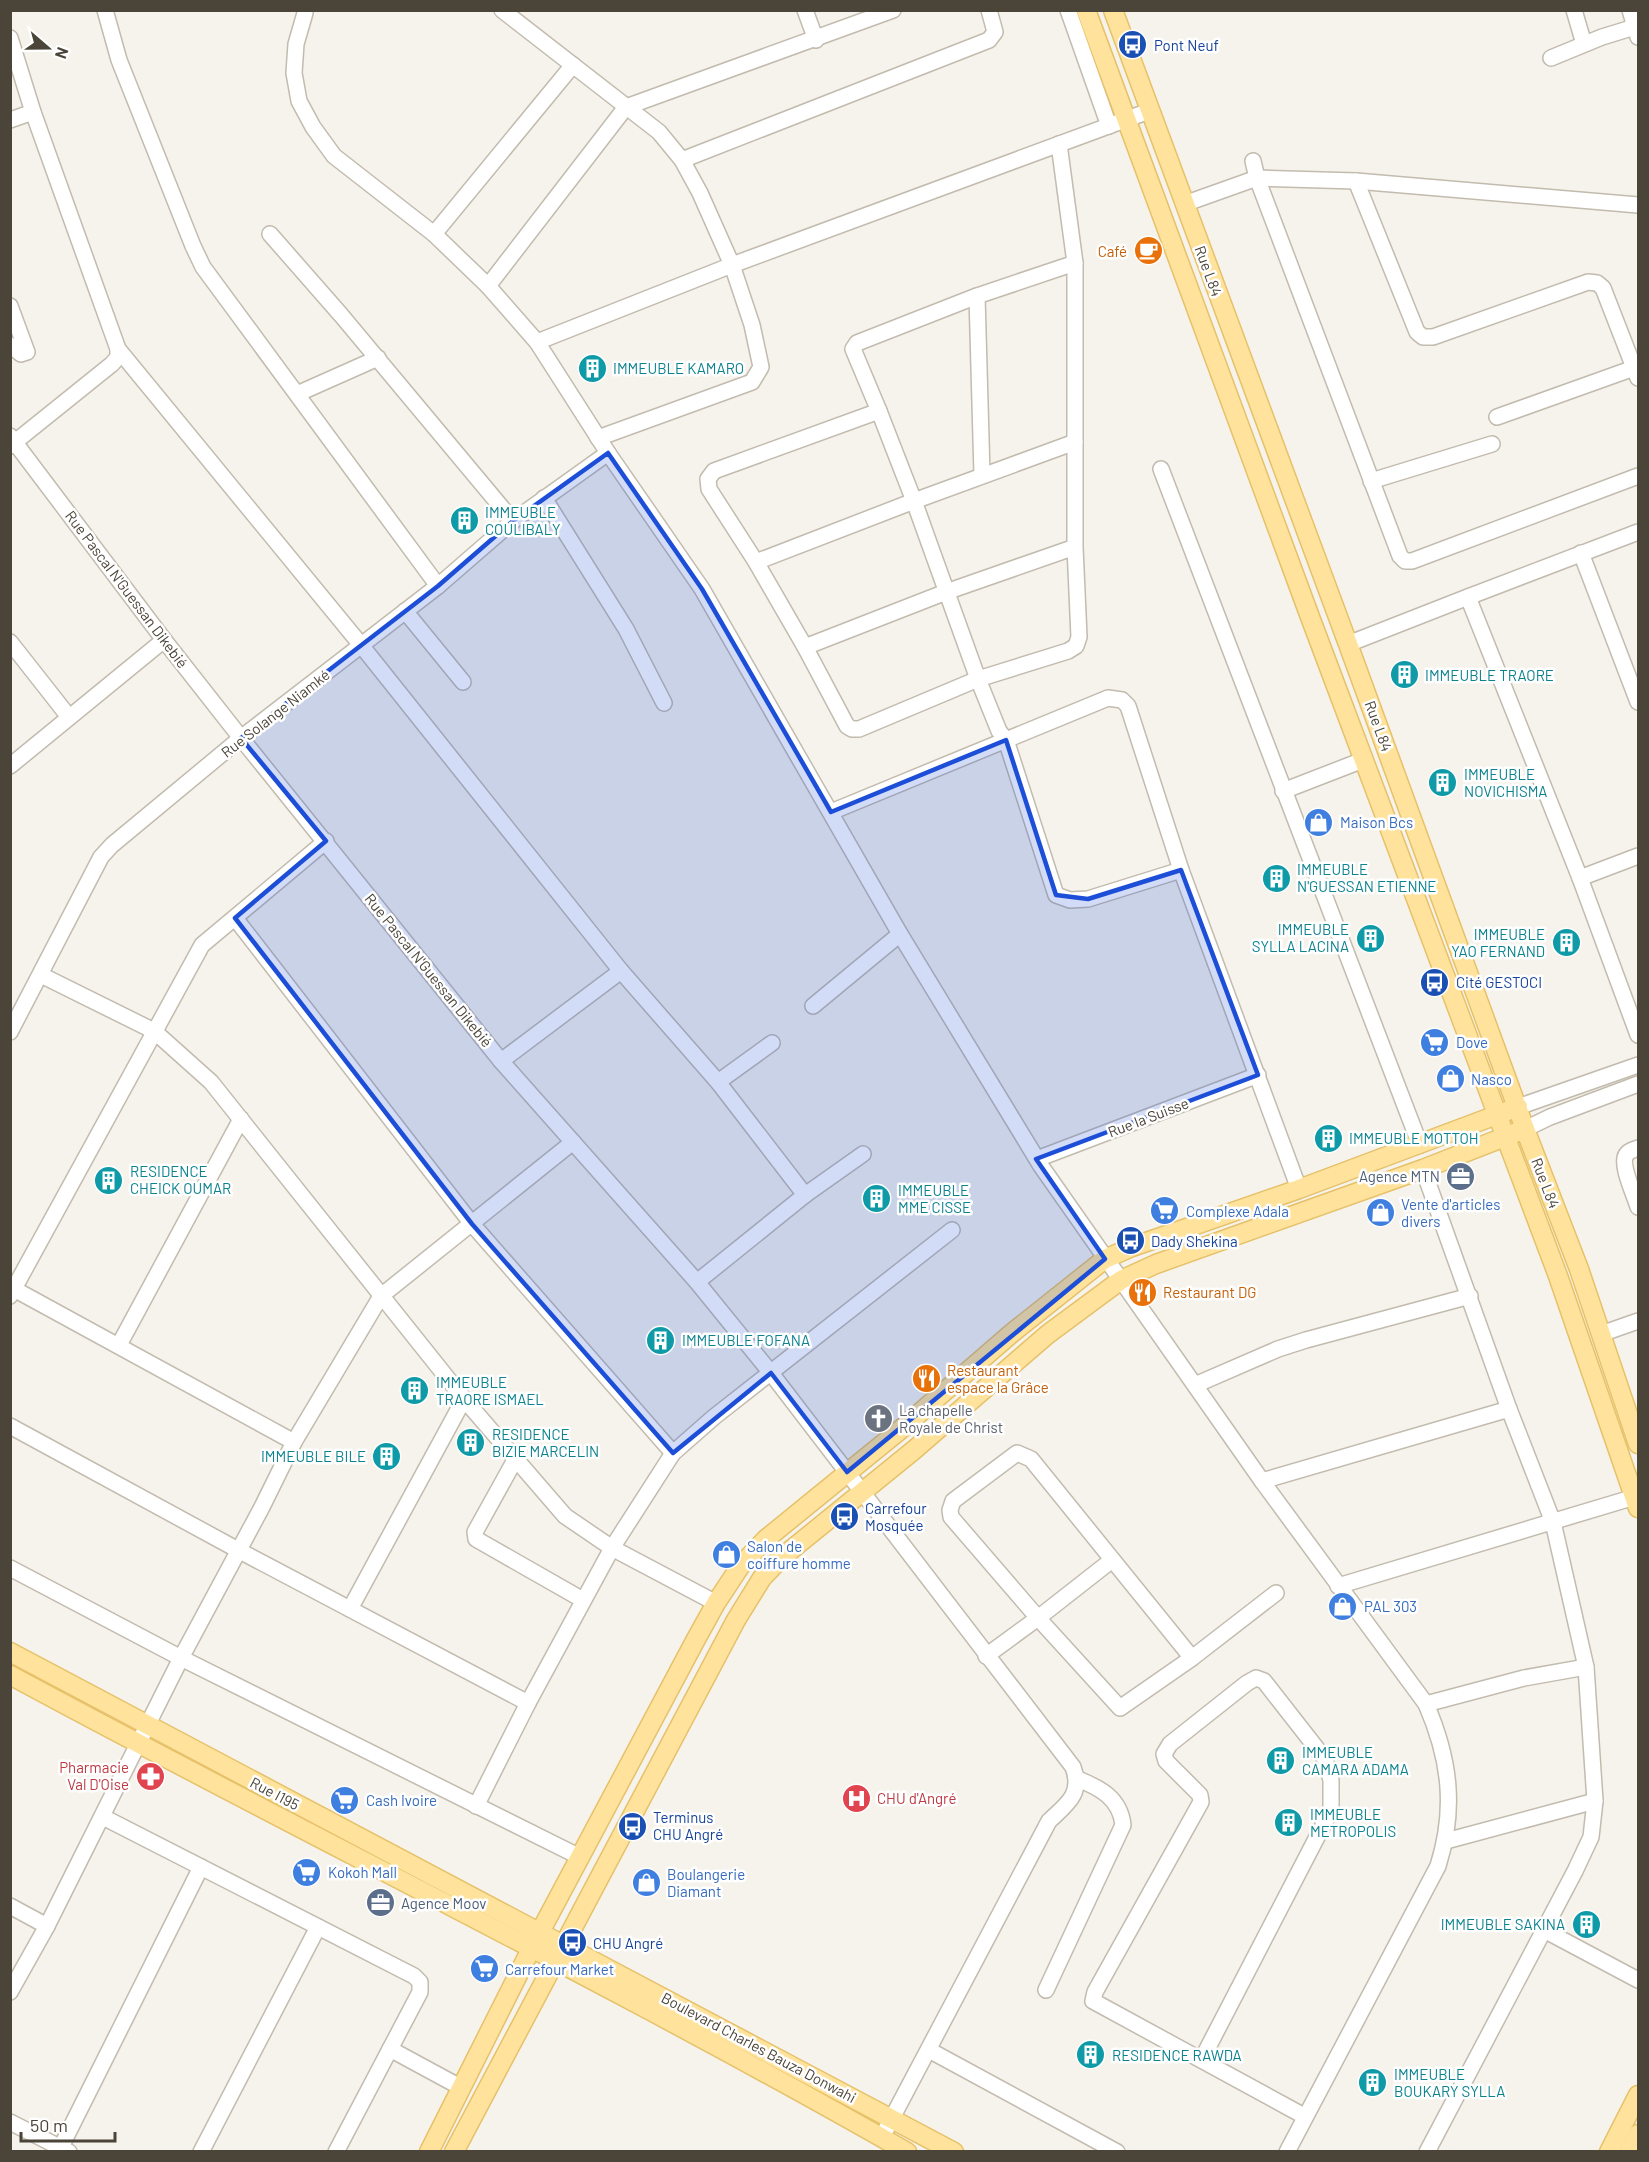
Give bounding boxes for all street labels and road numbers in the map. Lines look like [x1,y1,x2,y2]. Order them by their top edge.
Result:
street label: Rue L84 [1192,243,1226,299]
street label: Rue Pascal N'Guessan Dikebié [62,507,192,671]
street label: Rue Solange Niamké [217,665,333,761]
street label: Rue L84 [1362,698,1396,754]
street label: Rue Pascal N'Guessan Dikebié [361,890,497,1050]
street label: Rue la Suisse [1105,1093,1191,1141]
street label: Rue L84 [1528,1155,1564,1211]
street label: Rue I195 [247,1773,303,1813]
street label: Boulevard Charles Bauza Donwahi [659,1988,859,2106]

